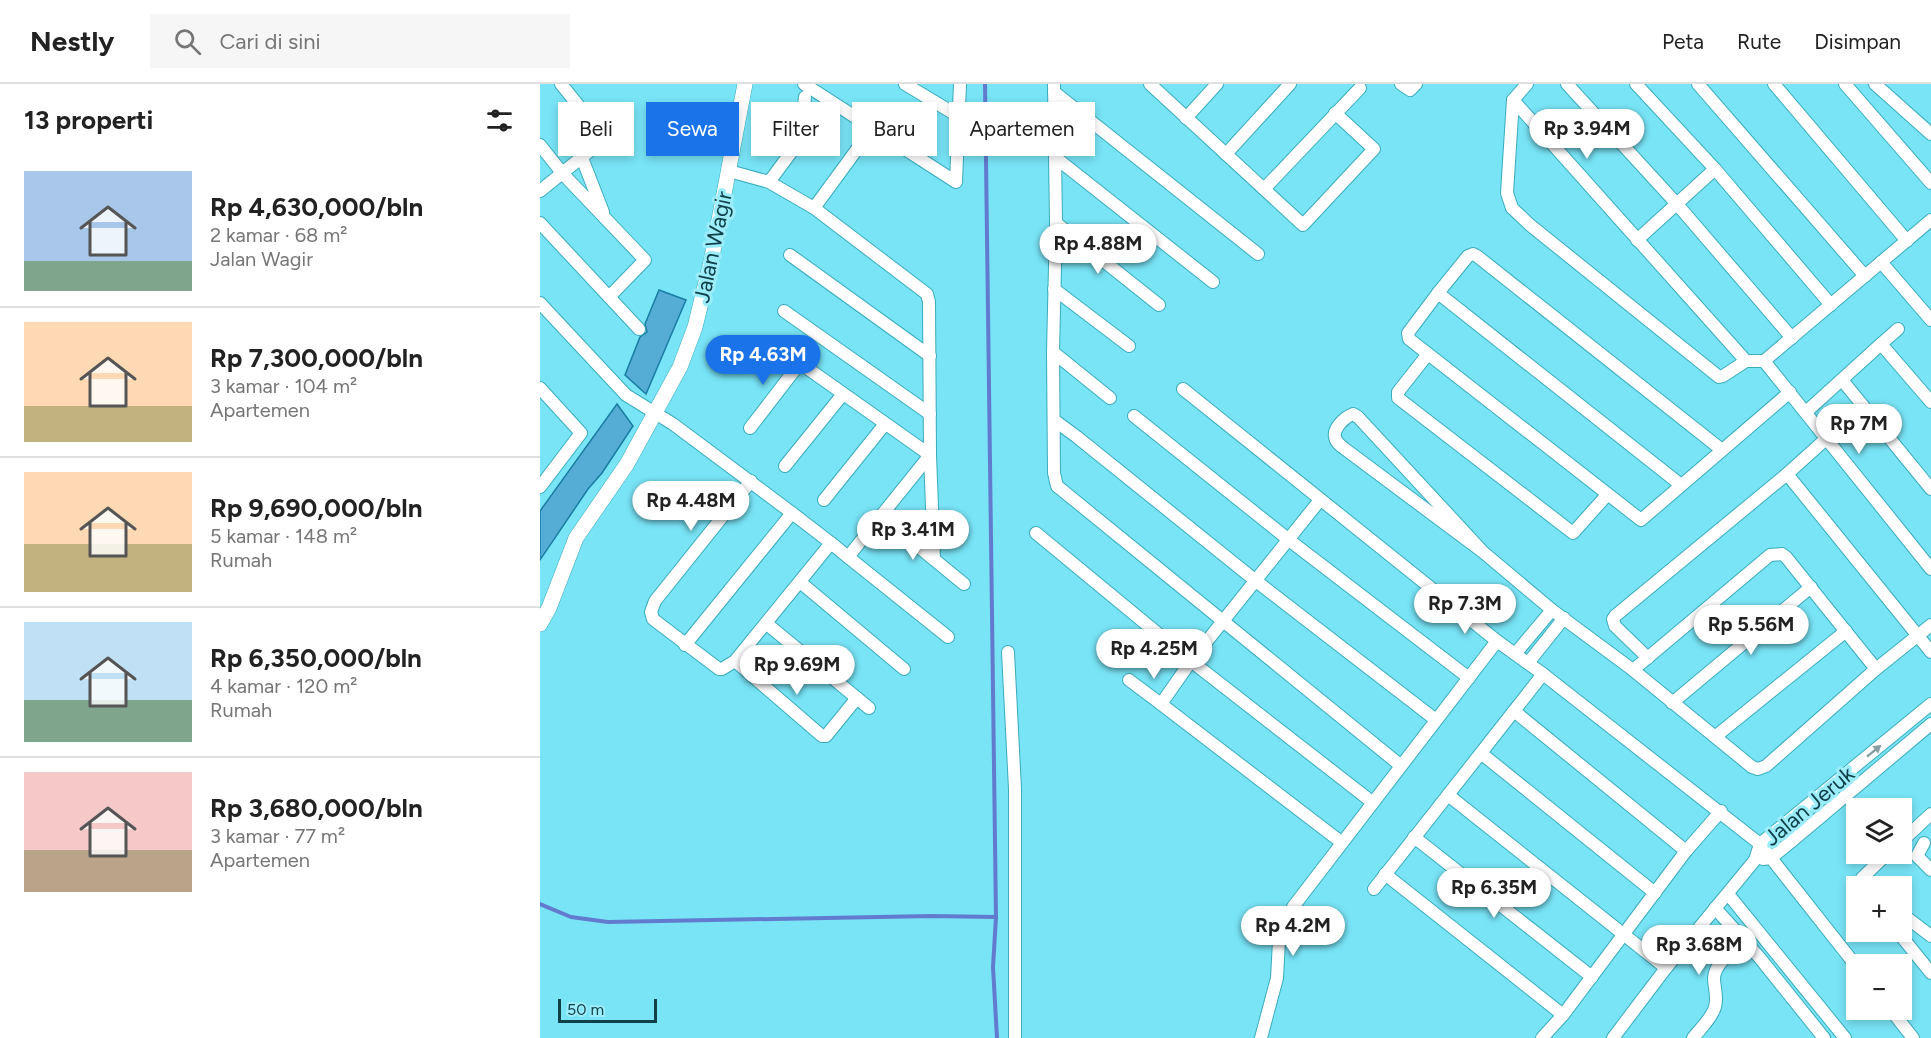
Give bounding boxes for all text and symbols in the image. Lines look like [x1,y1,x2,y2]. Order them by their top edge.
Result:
search box [150,14,570,68]
text: Nestly [30,24,114,58]
icon: search [171,25,204,58]
text: Cari di sini [219,28,321,55]
text: Peta [1662,29,1704,54]
text: Rute [1737,29,1781,54]
text: Disimpan [1814,29,1901,54]
chip: Beli [558,102,634,156]
chip: Sewa [646,102,739,156]
chip: Filter [751,102,840,156]
chip: Baru [852,102,937,156]
chip: Apartemen [949,102,1095,156]
text: 13 properti [24,104,153,136]
icon: filters [483,104,516,137]
pin: Rp 3.94M [1525,109,1649,160]
text: Rp 3.94M [1543,116,1631,140]
street label: Jalan Wagir [688,188,738,305]
text: Rp 4,630,000/bln [210,191,423,223]
icon: home [72,195,144,267]
text: 2 kamar · 68 m² [210,223,348,247]
pin: Rp 4.88M [1036,224,1160,275]
text: Rp 4.88M [1054,231,1142,255]
text: Jalan Wagir [210,247,313,271]
pin: Rp 4.63M [701,335,825,386]
text: Rp 7,300,000/bln [210,342,423,374]
text: Rp 4.63M [719,342,807,366]
icon: home [72,346,144,418]
text: 3 kamar · 104 m² [210,374,357,398]
text: Apartemen [210,398,310,422]
pin: Rp 7M [1817,404,1901,455]
text: Rp 7M [1830,411,1888,435]
pin: Rp 4.48M [629,481,753,532]
text: Rp 4.48M [646,488,736,512]
text: Rp 9,690,000/bln [210,492,422,524]
icon: home [72,496,144,568]
pin: Rp 3.41M [851,510,975,561]
text: Rp 3.41M [871,517,955,541]
text: 5 kamar · 148 m² [210,524,357,548]
text: Rumah [210,548,272,572]
pin: Rp 7.3M [1410,584,1520,635]
text: Rp 7.3M [1428,591,1502,615]
pin: Rp 5.56M [1689,605,1813,656]
text: Rp 5.56M [1708,612,1794,636]
pin: Rp 4.25M [1092,629,1216,680]
text: Rp 4.25M [1110,636,1198,660]
text: Rp 6,350,000/bln [210,642,422,674]
pin: Rp 9.69M [735,645,859,696]
icon: home [72,646,144,718]
text: Rp 9.69M [754,652,840,676]
text: 4 kamar · 120 m² [210,674,357,698]
text: Rumah [210,698,272,722]
one-way arrow [1866,745,1881,758]
street label: Jalan Jeruk [1758,760,1860,852]
text: Rp 3,680,000/bln [210,792,423,824]
icon: home [72,796,144,868]
map controls [1846,798,1912,1020]
button: layers [1846,798,1912,864]
text: 3 kamar · 77 m² [210,824,345,848]
text: Apartemen [210,848,310,872]
pin: Rp 6.35M [1432,868,1556,919]
text: Rp 6.35M [1451,875,1537,899]
button: + [1846,876,1912,942]
pin: Rp 4.2M [1238,906,1348,957]
text: Rp 4.2M [1255,913,1331,937]
pin: Rp 3.68M [1637,925,1761,976]
text: Rp 3.68M [1656,932,1742,956]
button: − [1846,954,1912,1020]
scale bar [558,996,657,1024]
text: 50 m [567,1000,604,1019]

